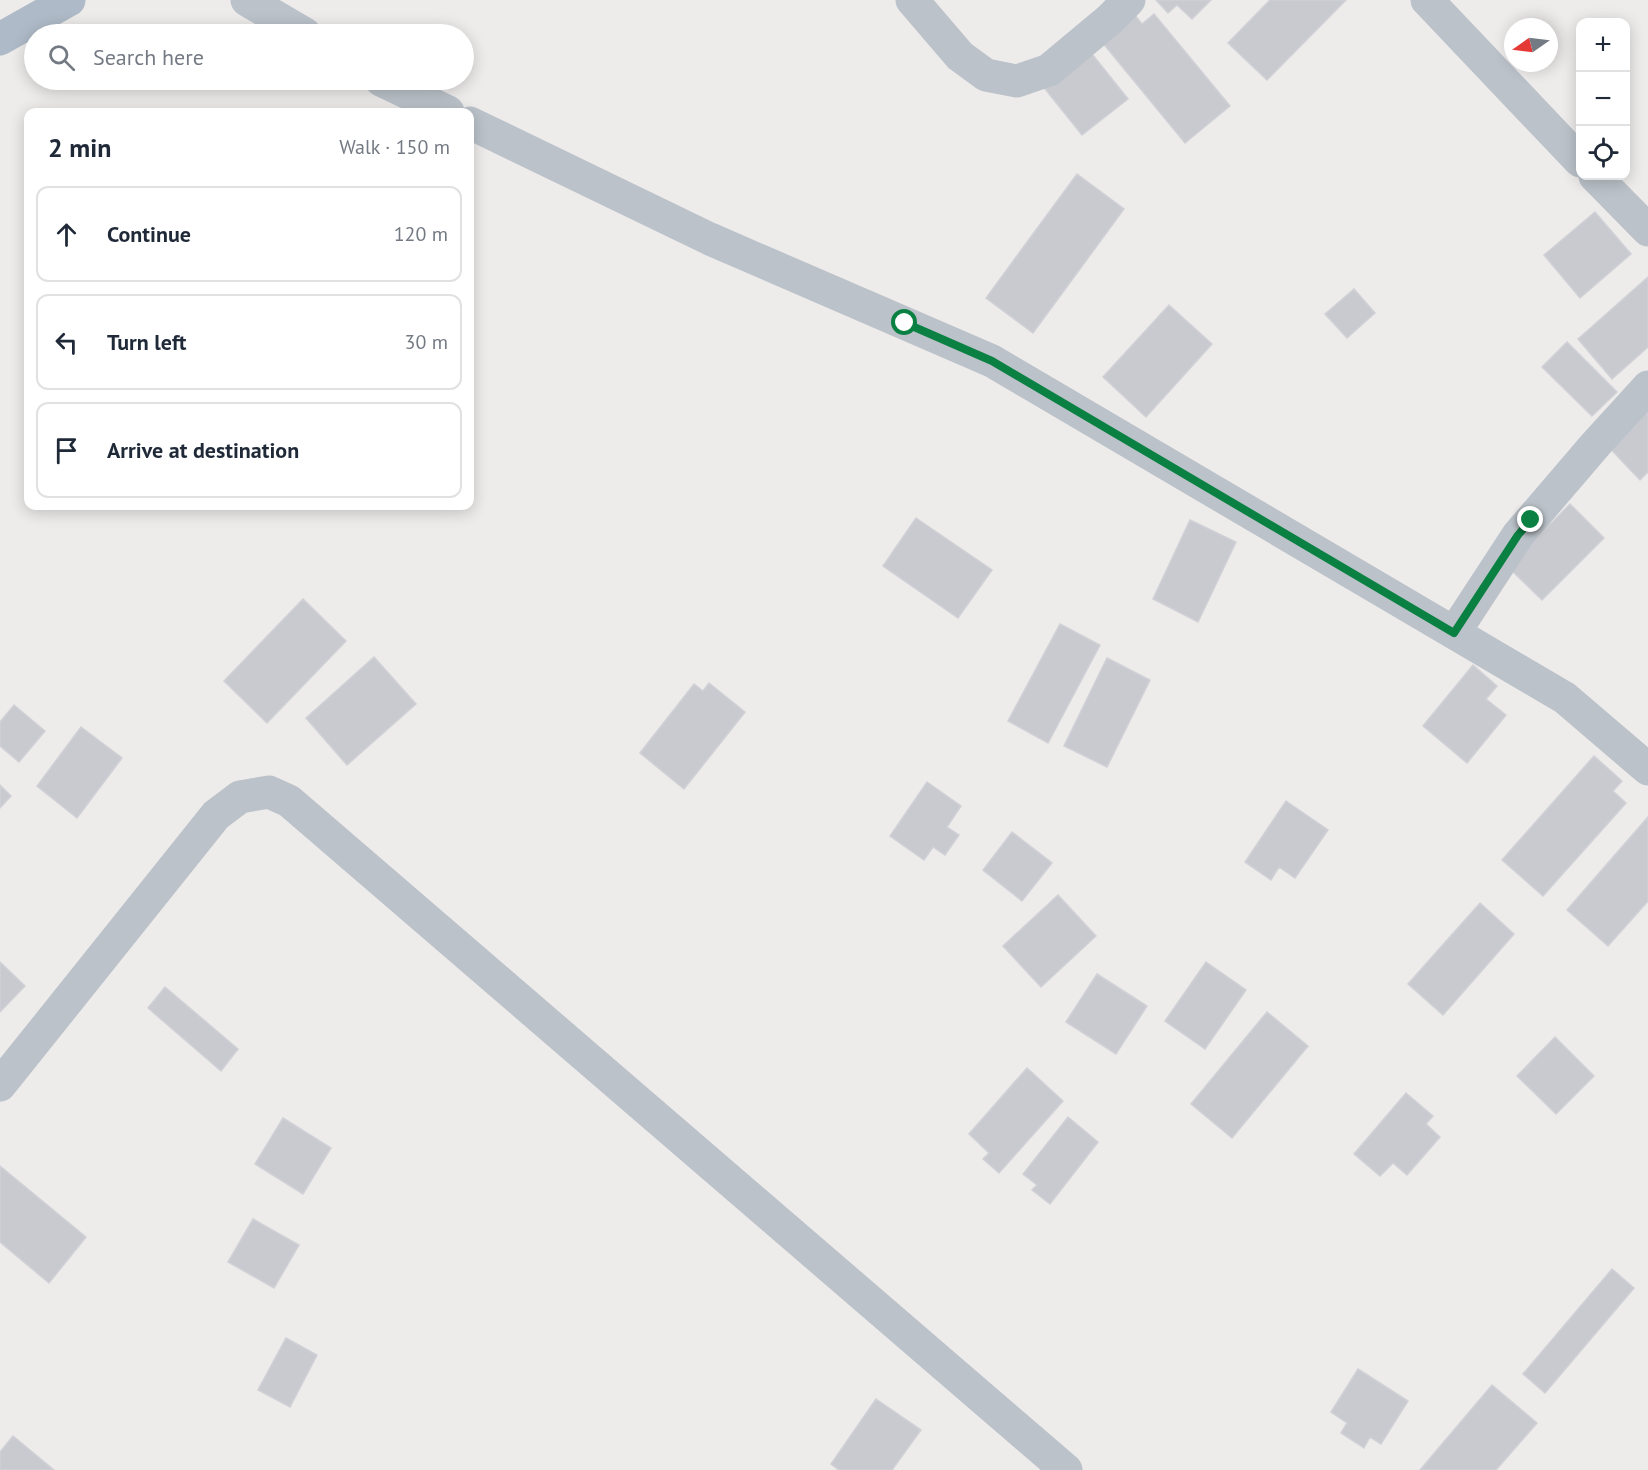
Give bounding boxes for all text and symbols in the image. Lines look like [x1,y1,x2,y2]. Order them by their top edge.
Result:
north arrow [1504,18,1558,72]
map controls [1576,18,1630,180]
button: + [1576,18,1630,72]
search box [24,24,474,90]
icon: search [45,41,78,74]
text: Search here [93,43,204,71]
button: − [1576,72,1630,126]
button: locate [1576,126,1630,180]
text: 2 min [48,131,111,164]
text: Walk · 150 m [339,134,450,160]
icon: ahead [50,218,83,251]
text: Continue [107,220,191,248]
text: 120 m [394,221,448,247]
route start [891,309,917,335]
icon: left [50,326,83,359]
text: Turn left [107,328,187,356]
text: 30 m [405,329,448,355]
icon: arrive [50,434,83,467]
text: Arrive at destination [107,436,299,464]
route end [1517,506,1543,532]

